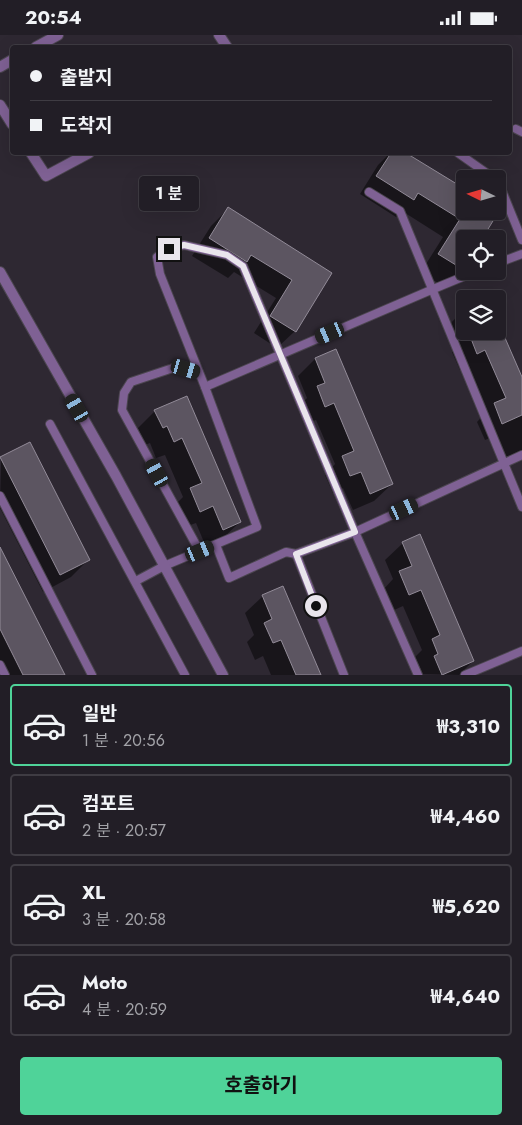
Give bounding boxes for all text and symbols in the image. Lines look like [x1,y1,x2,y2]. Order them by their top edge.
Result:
text: 20:54 [25,4,82,31]
text: 출발지 [60,64,112,91]
text: 도착지 [60,112,112,139]
north arrow [456,170,506,220]
map controls [456,170,506,340]
callout: 1 분 [139,177,199,211]
text: 1 분 [155,182,183,205]
button: locate [456,230,506,280]
route end [158,238,180,260]
button: layers [456,290,506,340]
car [313,320,346,346]
car [169,358,202,380]
car [63,391,90,425]
car [143,456,170,490]
car [387,496,420,522]
car [183,538,216,564]
route start [305,595,327,617]
text: 일반 [82,700,117,727]
icon: car [22,703,67,748]
text: ₩3,310 [437,713,500,740]
text: 1 분 · 20:56 [82,729,165,752]
text: 컴포트 [82,790,134,817]
icon: car [22,793,67,838]
text: ₩4,460 [431,803,500,830]
text: 2 분 · 20:57 [82,819,166,842]
text: XL [82,879,105,906]
icon: car [22,883,67,928]
text: ₩5,620 [433,893,500,920]
text: 3 분 · 20:58 [82,908,166,931]
text: Moto [82,969,127,996]
icon: car [22,973,67,1018]
text: ₩4,640 [431,983,500,1010]
text: 4 분 · 20:59 [82,998,167,1021]
button: 호출하기 [20,1057,502,1115]

